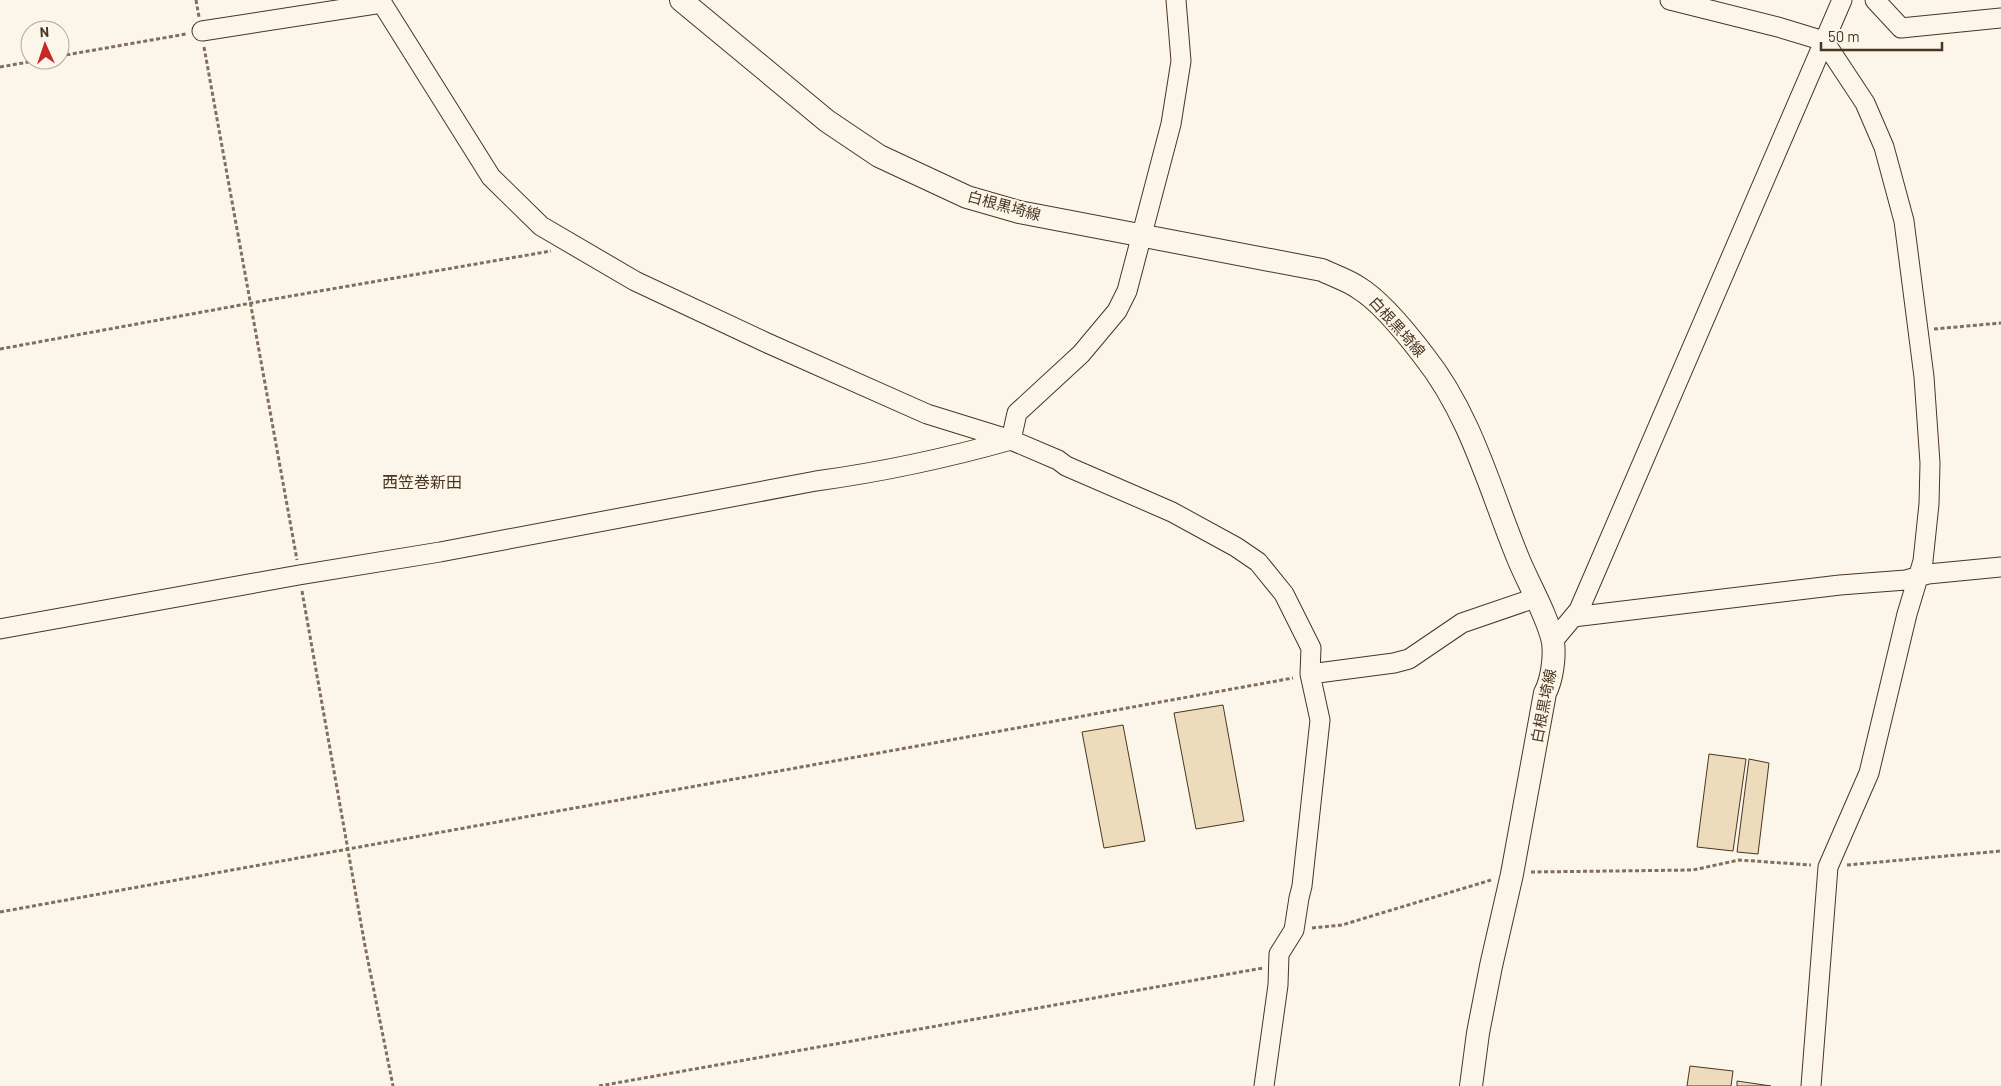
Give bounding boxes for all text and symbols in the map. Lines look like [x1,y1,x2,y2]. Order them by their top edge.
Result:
north arrow [20,20,70,70]
scale bar [1821,20,1942,52]
text: N [39,23,49,40]
text: 50 m [1828,27,1860,45]
street label: 白根黒埼線 [966,187,1043,223]
street label: 白根黒埼線 [1366,292,1430,360]
district label: 西笠巻新田 [382,472,462,491]
street label: 白根黒埼線 [1527,667,1559,744]

